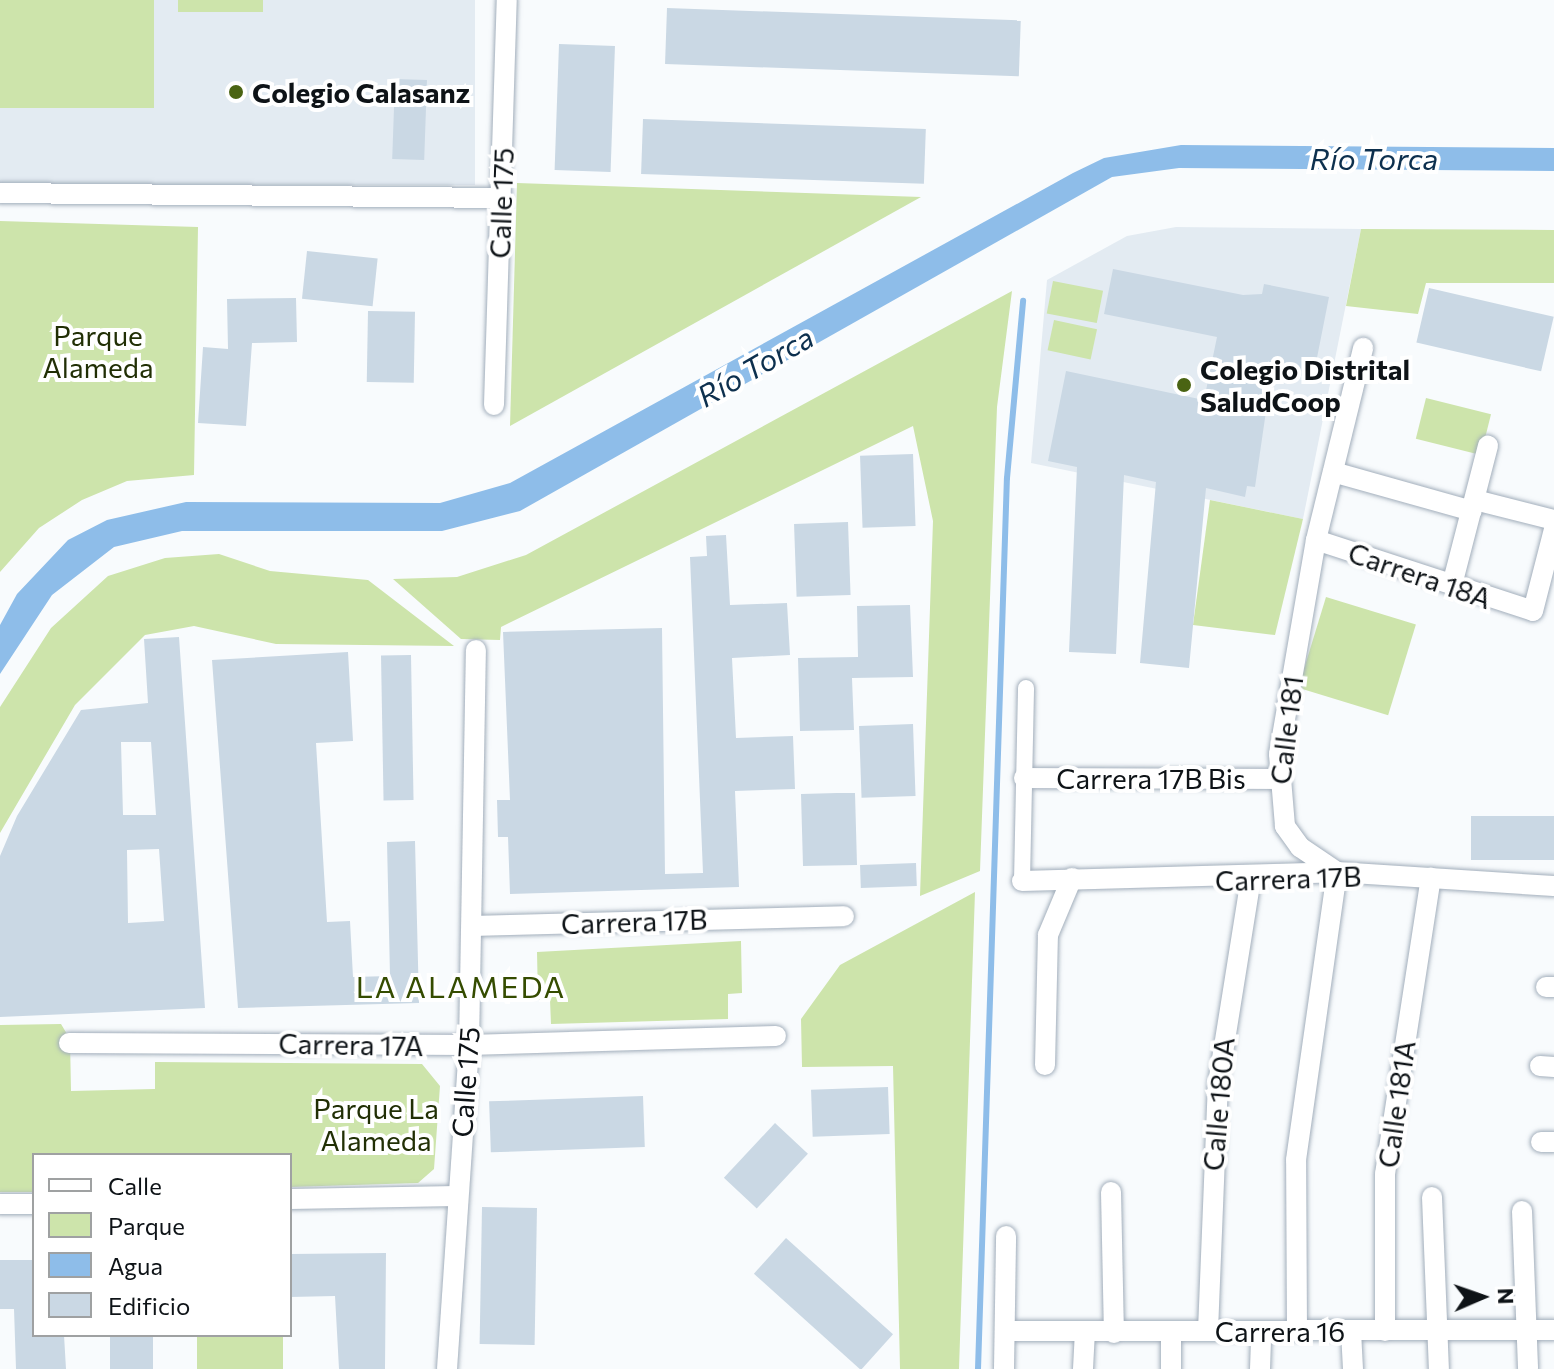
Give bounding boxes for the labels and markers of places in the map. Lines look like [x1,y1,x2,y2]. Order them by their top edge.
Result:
place label: Colegio Calasanz [252,75,470,109]
marker: Colegio Calasanz [227,83,245,101]
place label: Colegio Distrital SaludCoop [1200,352,1410,418]
marker: Colegio Distrital SaludCoop [1175,376,1193,394]

